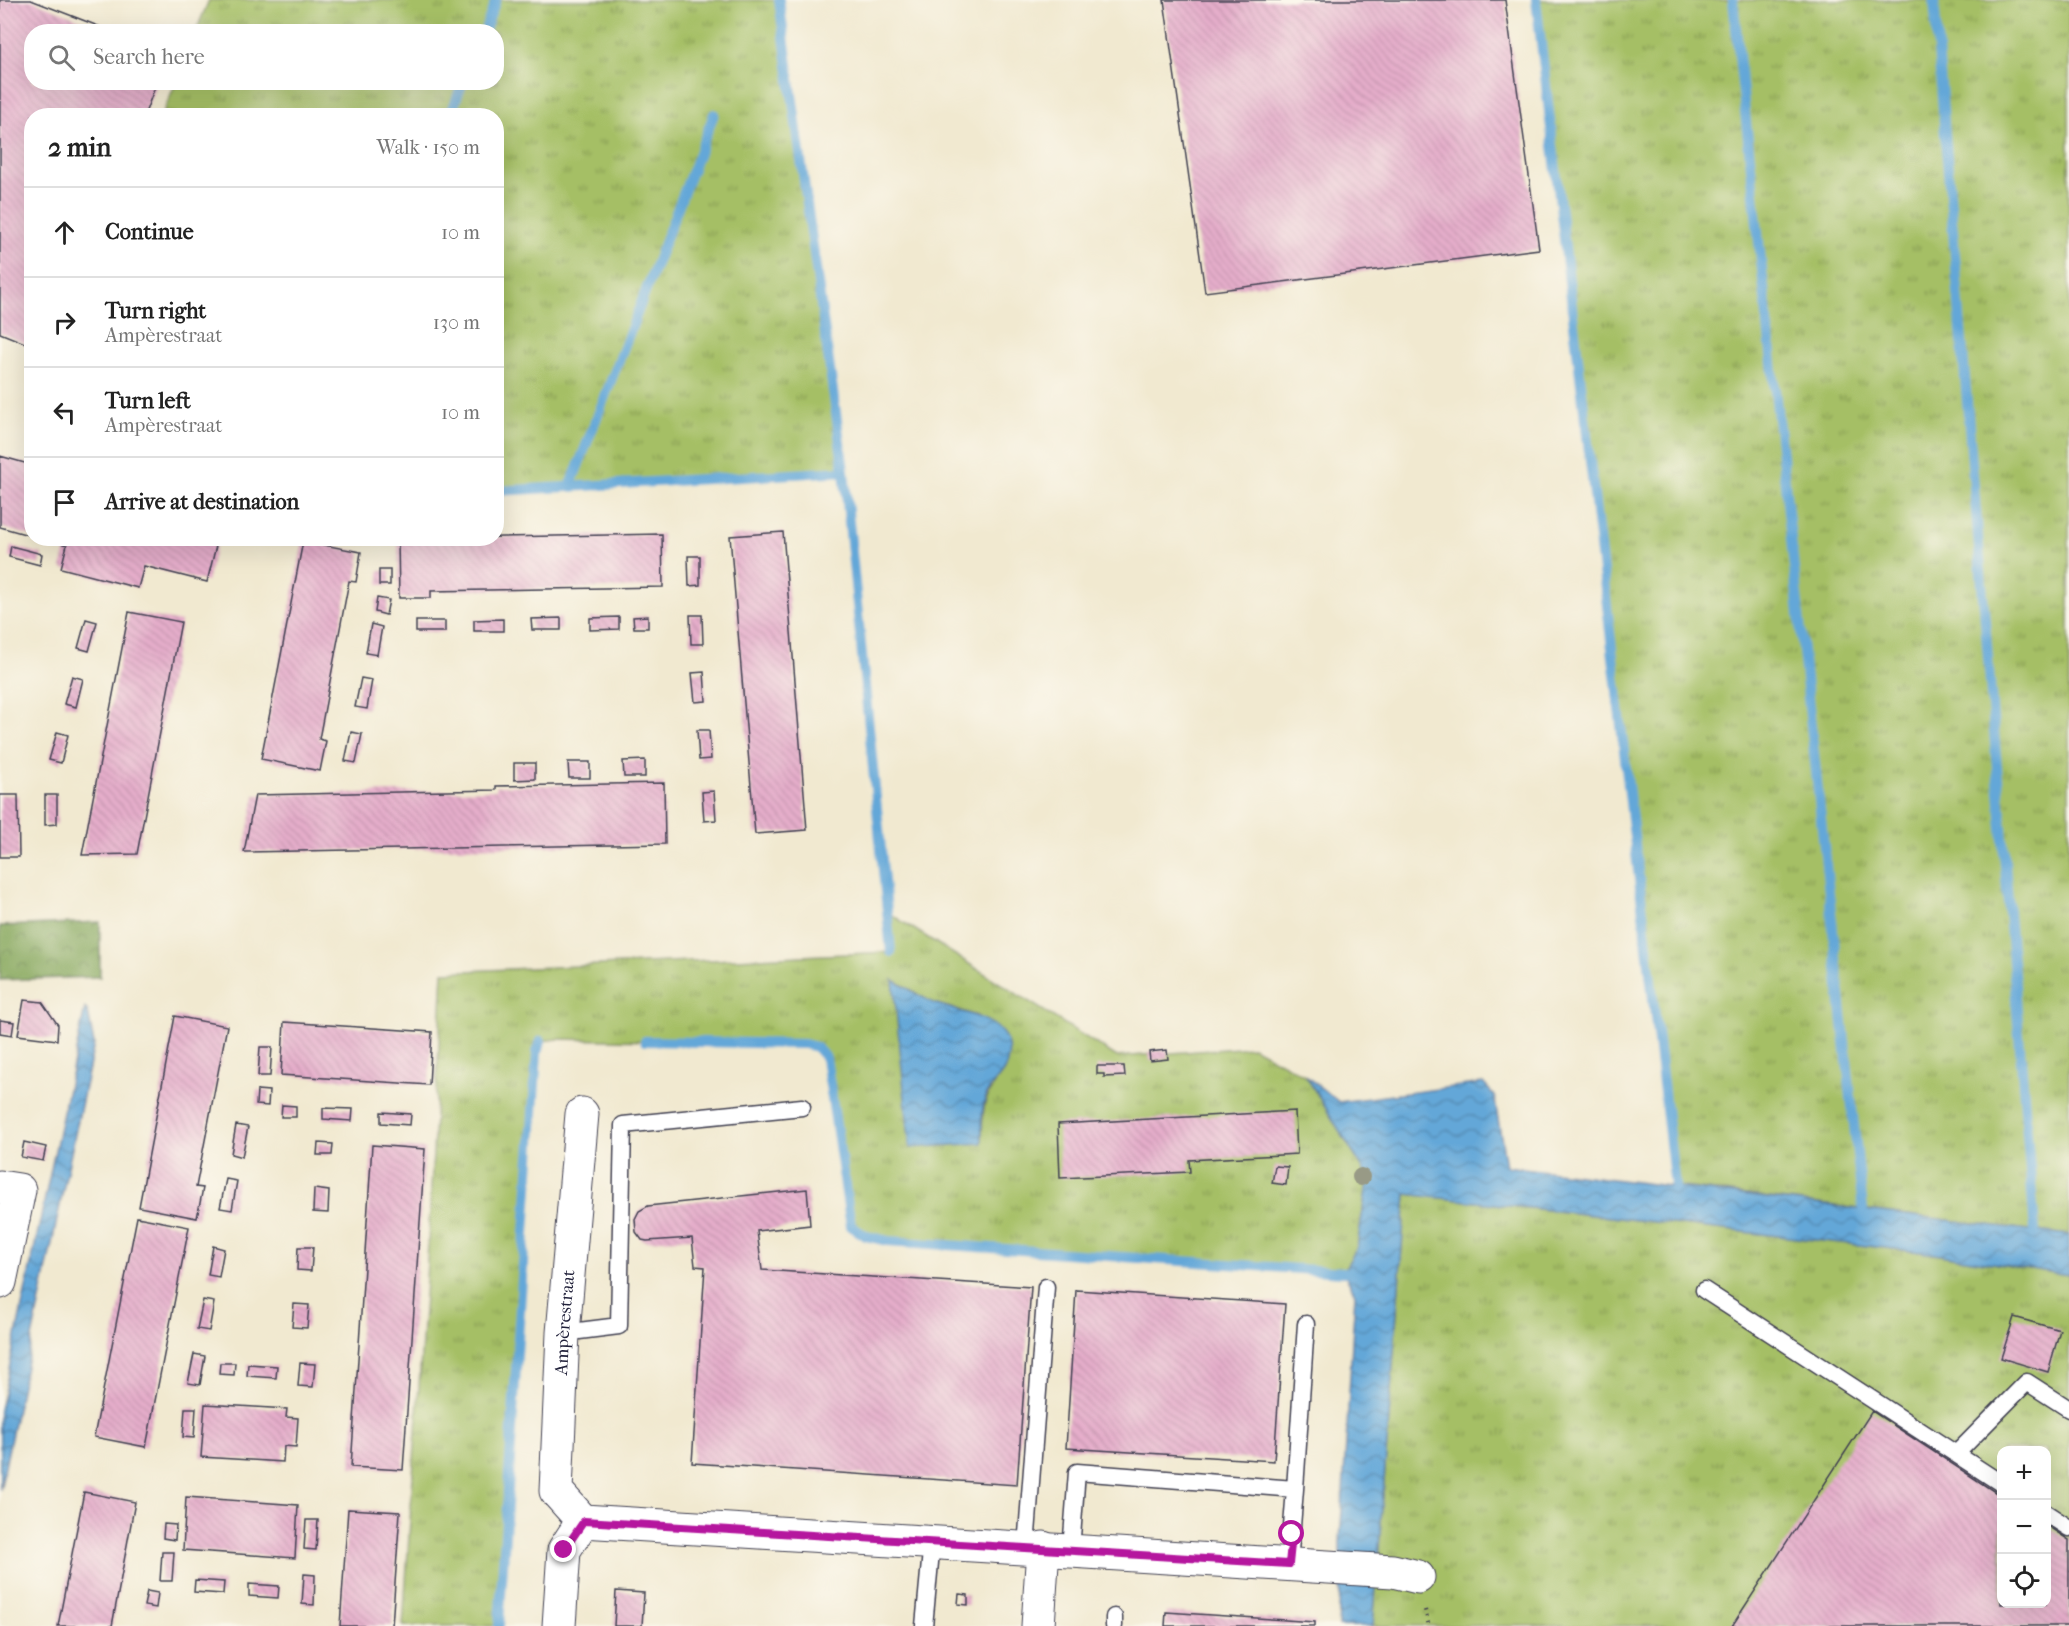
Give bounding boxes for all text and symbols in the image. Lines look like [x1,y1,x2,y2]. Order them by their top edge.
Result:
search box [24,24,504,90]
icon: search [45,41,78,74]
text: Search here [93,44,205,70]
text: 2 min [48,132,111,163]
text: Walk · 150 m [376,136,480,159]
icon: ahead [48,216,81,249]
text: Continue [105,219,194,245]
text: 10 m [441,221,480,244]
text: Turn right [105,298,206,324]
icon: right [48,306,81,339]
text: 130 m [433,311,480,334]
text: Ampèrestraat [105,324,222,347]
text: Turn left [105,388,191,414]
icon: left [48,396,81,429]
text: 10 m [441,401,480,424]
text: Ampèrestraat [105,414,222,437]
icon: arrive [48,486,81,519]
text: Arrive at destination [105,489,299,515]
street label: Ampèrestraat [551,1268,579,1377]
map controls [1997,1446,2051,1608]
button: + [1997,1446,2051,1500]
button: − [1997,1500,2051,1554]
route start [1278,1520,1304,1546]
route end [550,1536,576,1562]
button: locate [1997,1554,2051,1608]

